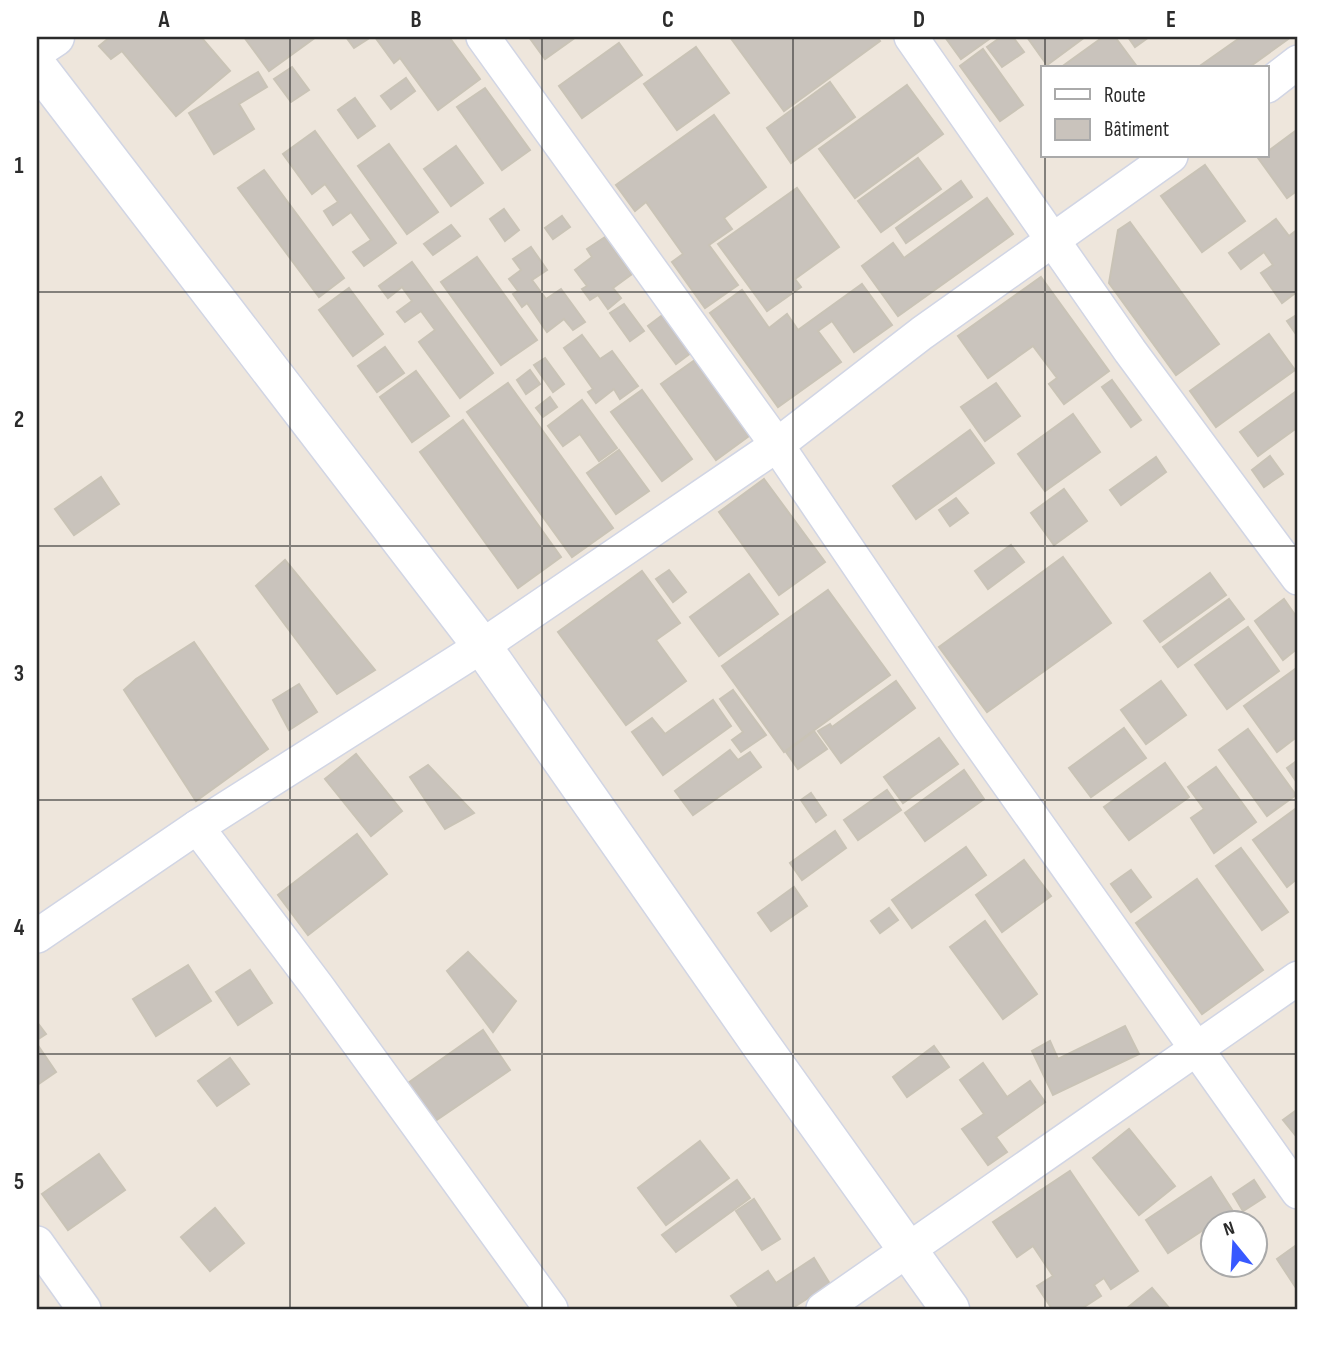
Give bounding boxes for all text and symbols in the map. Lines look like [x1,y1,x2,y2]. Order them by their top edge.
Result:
text: A [158,6,171,34]
text: B [411,6,422,34]
text: C [662,6,674,34]
text: D [913,6,925,34]
text: E [1166,6,1176,34]
legend [1041,66,1268,158]
text: Route [1104,83,1146,108]
text: Bâtiment [1104,117,1169,142]
text: 1 [14,152,24,180]
text: 2 [14,406,24,434]
text: 3 [14,660,24,688]
text: 4 [14,914,25,942]
text: 5 [14,1168,24,1196]
north arrow [1198,1210,1268,1280]
text: N [1221,1217,1238,1242]

